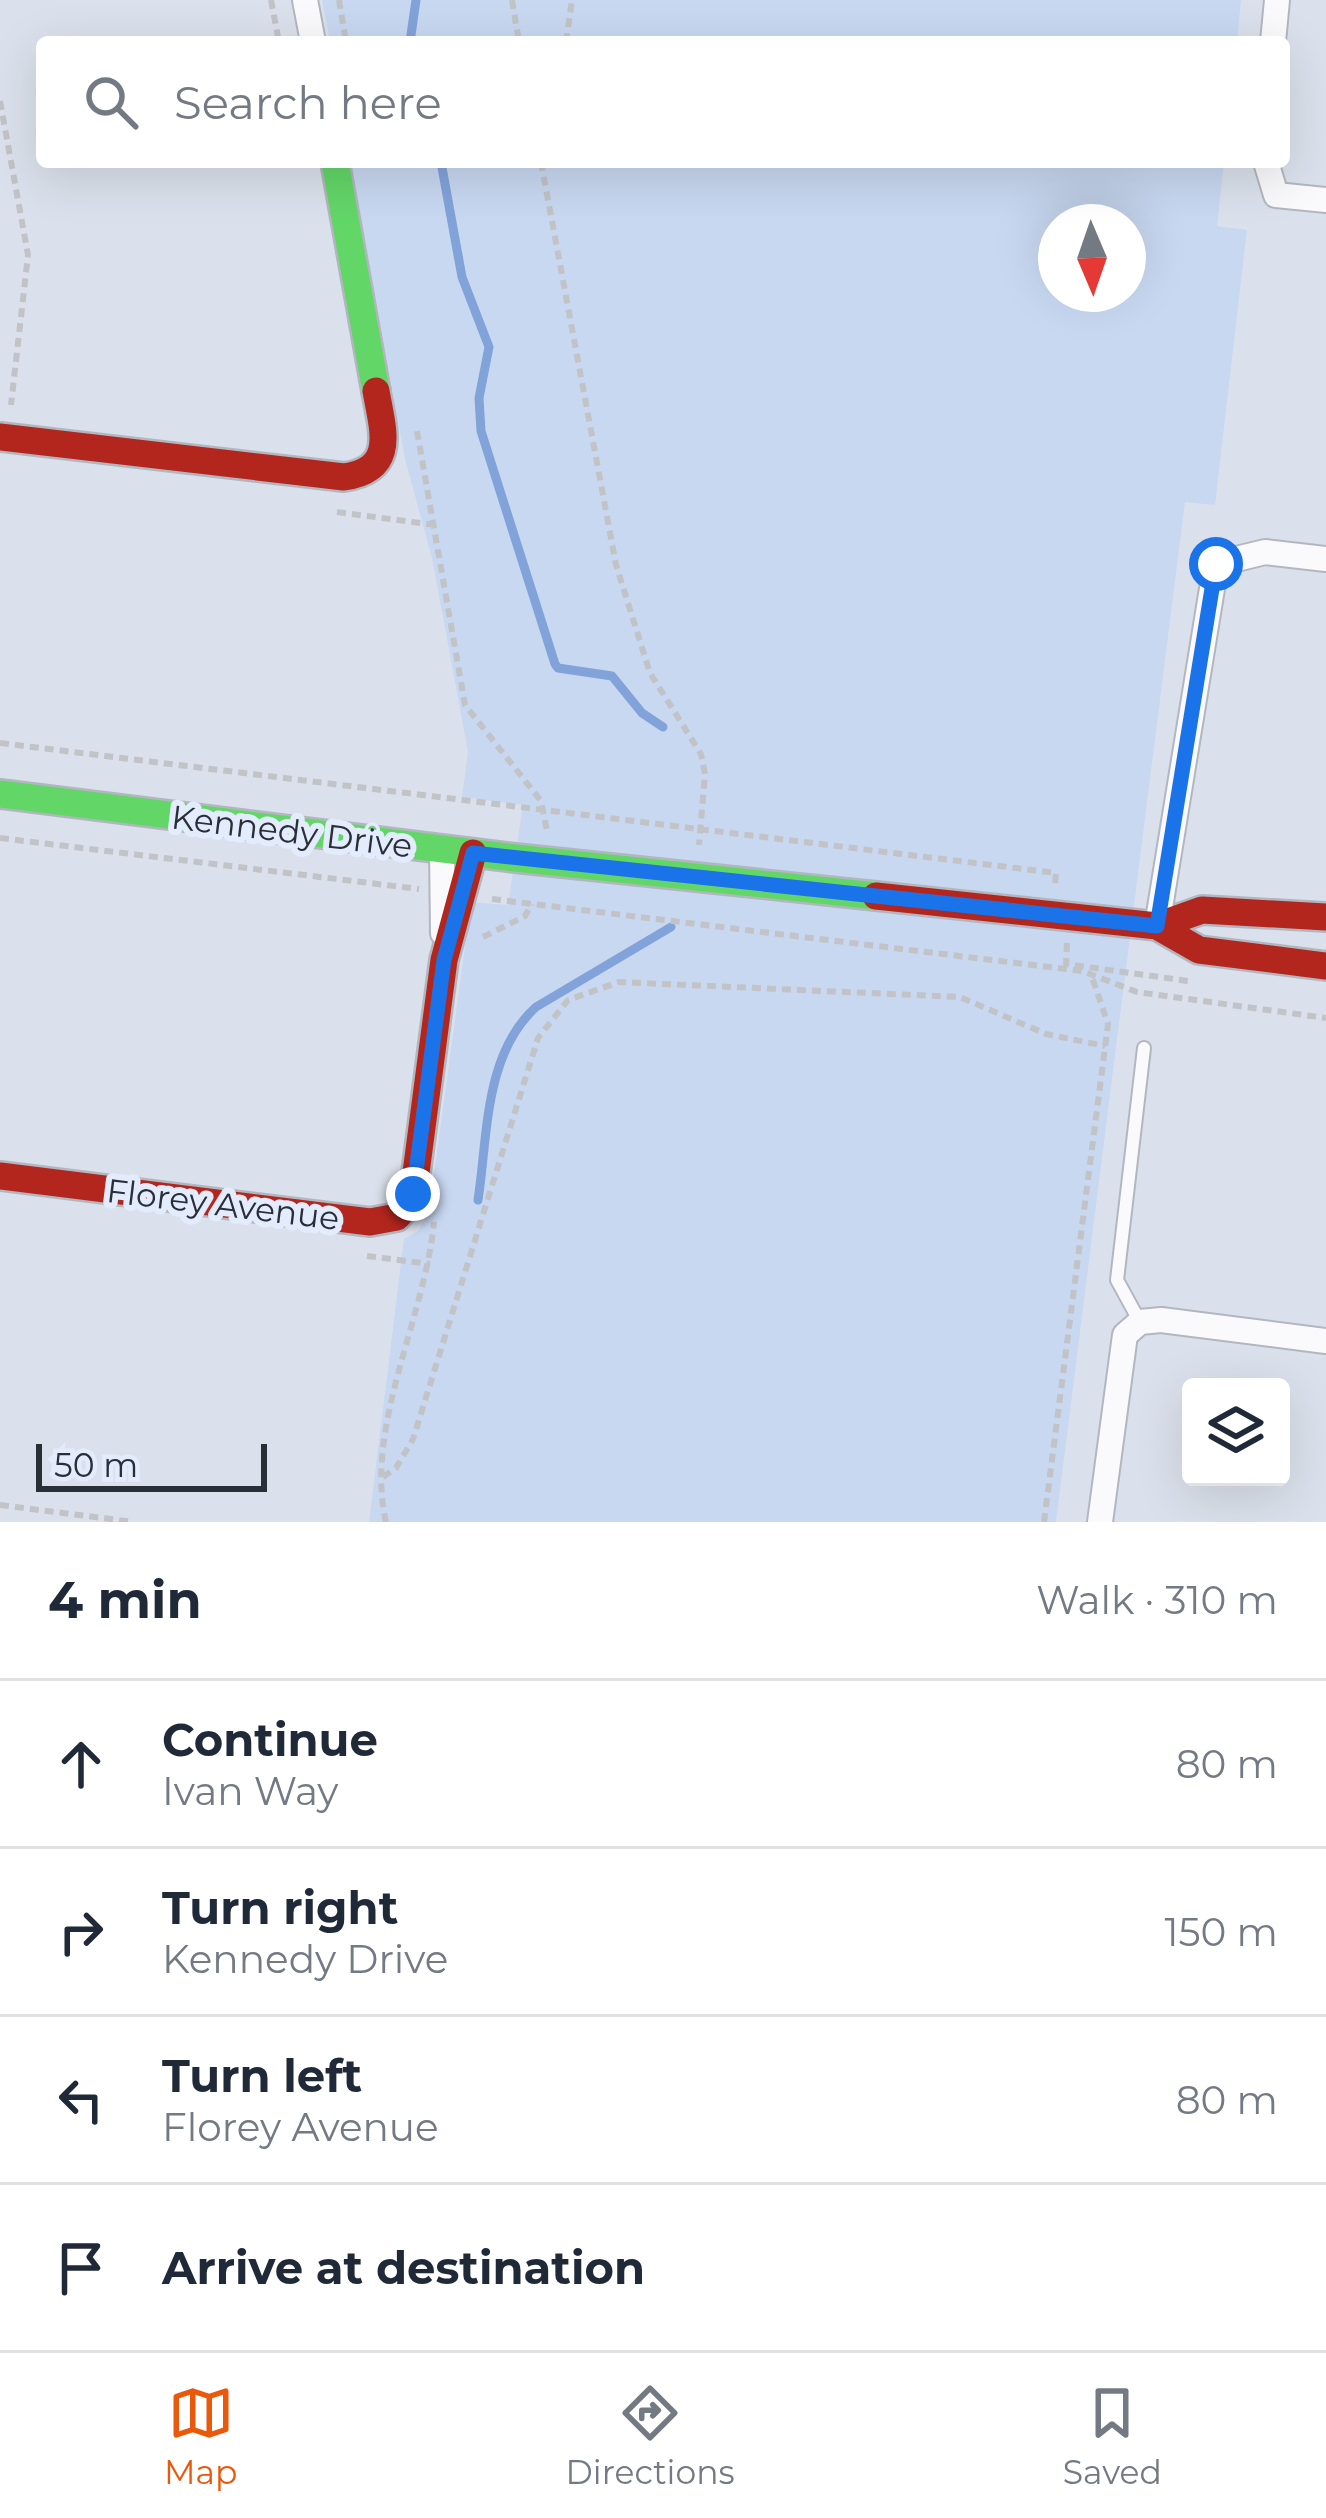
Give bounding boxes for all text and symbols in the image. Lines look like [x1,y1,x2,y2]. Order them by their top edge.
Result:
search box [36,36,1290,168]
icon: search [78,69,144,135]
text: Search here [174,75,442,130]
north arrow [1038,204,1146,312]
route start [1189,537,1243,591]
street label: Kennedy Drive [169,796,415,866]
route end [386,1167,440,1221]
street label: Florey Avenue [104,1170,342,1238]
map controls [1182,1378,1290,1486]
button: layers [1182,1378,1290,1486]
scale bar [36,1438,267,1491]
text: 50 m [54,1445,138,1485]
text: 4 min [48,1569,202,1631]
text: Walk · 310 m [1036,1576,1278,1624]
text: Continue [162,1712,378,1767]
icon: ahead [48,1731,114,1797]
text: 80 m [1176,1740,1278,1788]
text: Ivan Way [162,1767,338,1815]
text: Turn right [162,1880,398,1935]
icon: right [48,1899,114,1965]
text: 150 m [1164,1908,1278,1956]
text: Kennedy Drive [162,1935,448,1983]
text: Turn left [162,2048,362,2103]
icon: left [48,2067,114,2133]
text: 80 m [1176,2076,1278,2124]
text: Florey Avenue [162,2103,439,2151]
icon: arrive [48,2235,114,2301]
text: Arrive at destination [162,2240,645,2295]
tab: Map [164,2380,237,2492]
tab: Directions [566,2380,735,2492]
tab: Saved [1063,2380,1162,2492]

